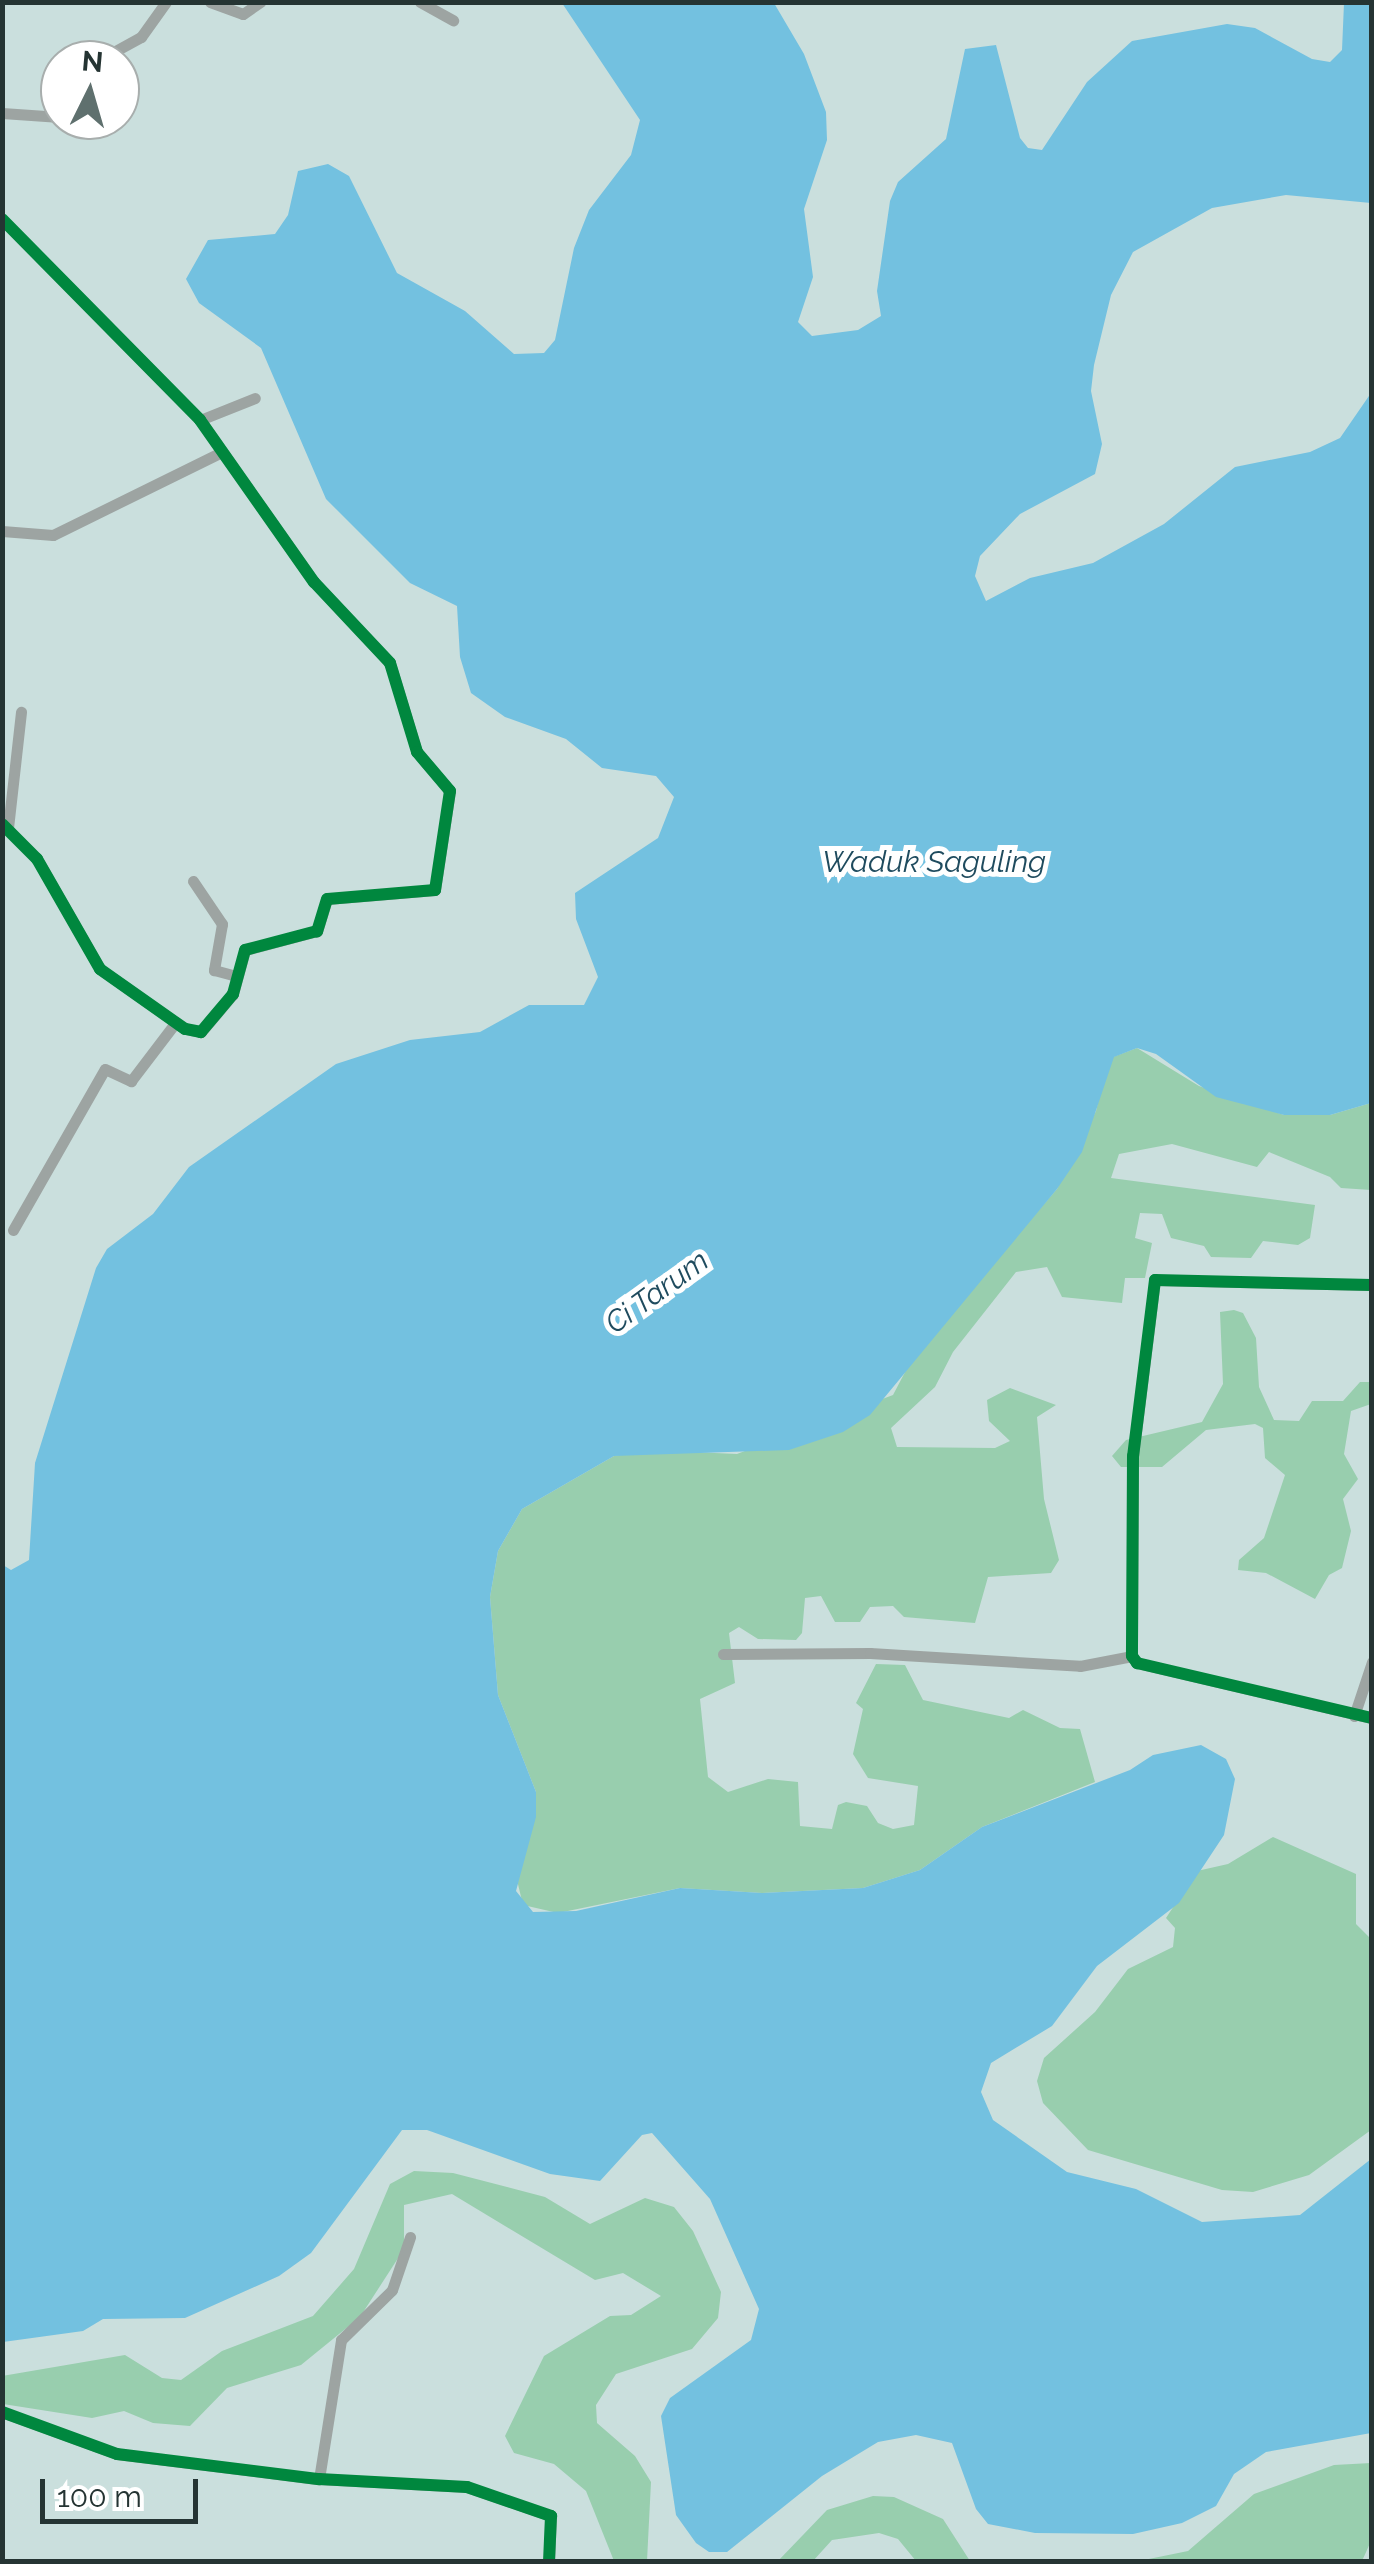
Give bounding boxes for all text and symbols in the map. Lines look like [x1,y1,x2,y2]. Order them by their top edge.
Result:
north arrow [40,40,140,140]
text: N [80,44,105,79]
water label: Waduk Saguling [822,844,1046,880]
water label: Ci Tarum [598,1242,716,1342]
scale bar [45,2459,202,2521]
text: 100 m [57,2479,142,2514]

